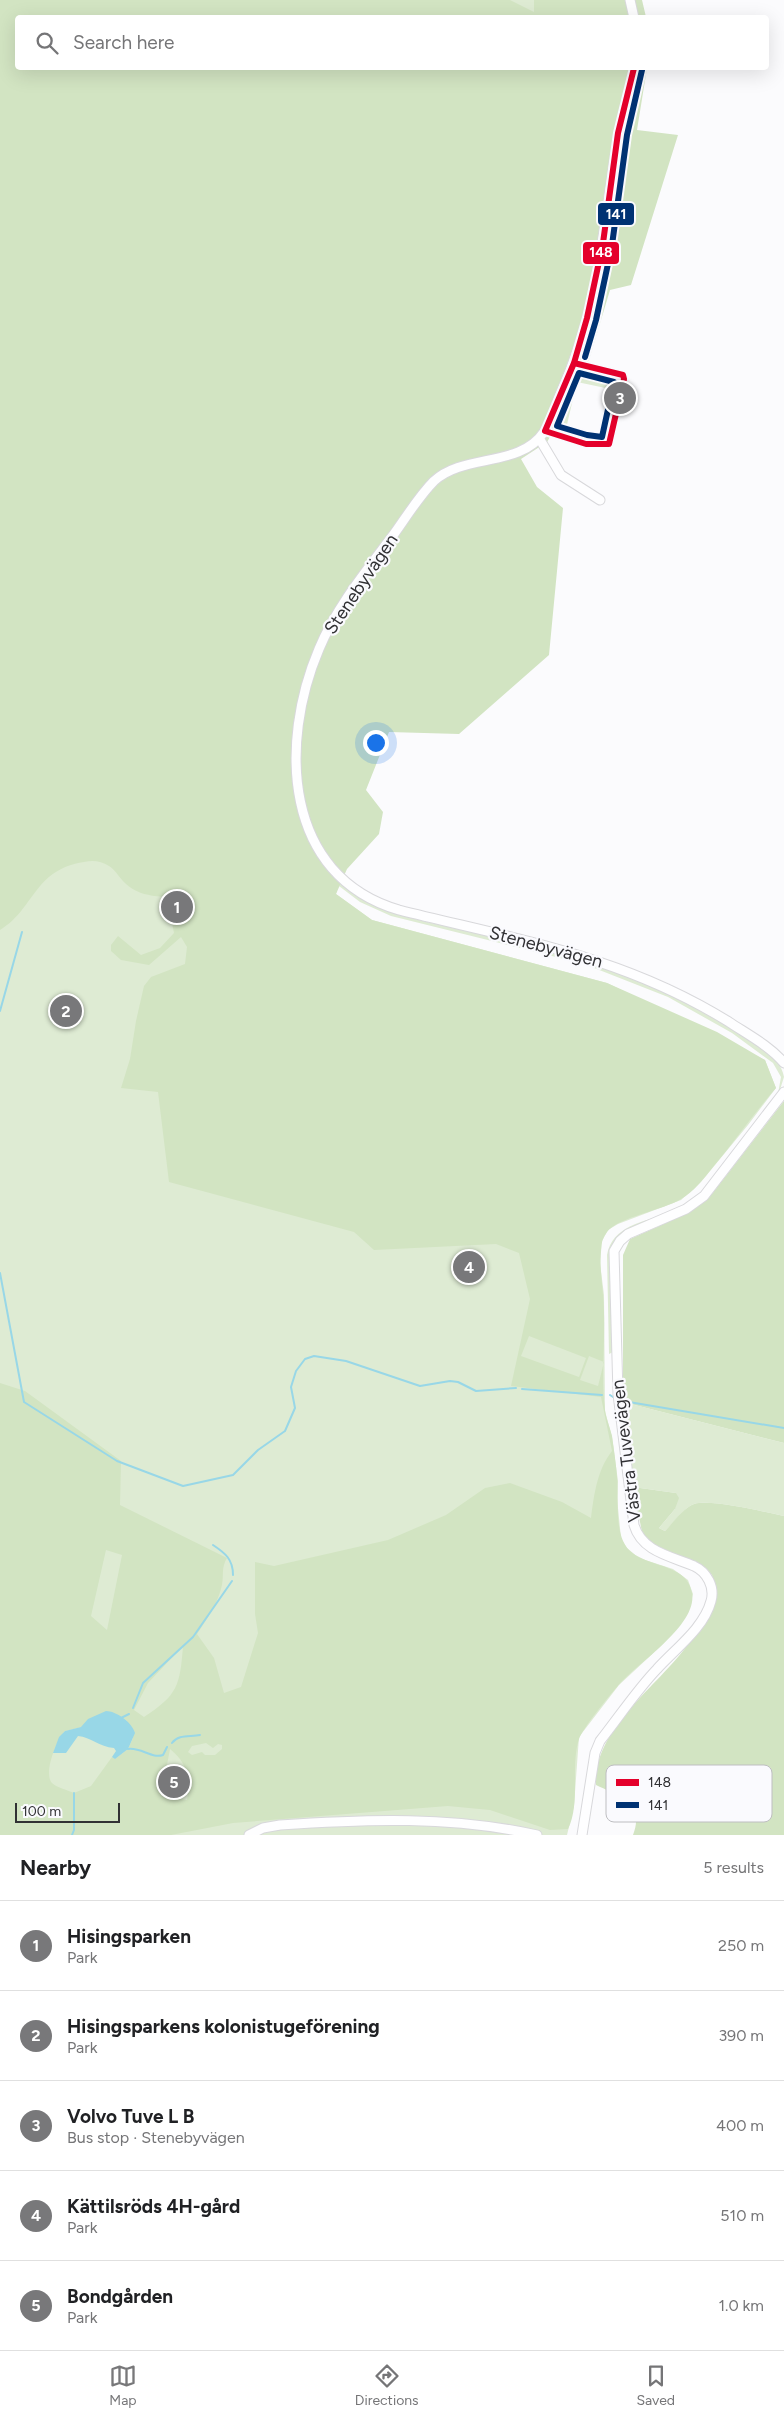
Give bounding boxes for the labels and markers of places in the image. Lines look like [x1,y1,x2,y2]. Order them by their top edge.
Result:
pin: 3 [604,379,636,417]
pin: 1 [161,888,193,926]
pin: 2 [50,992,82,1030]
pin: 4 [453,1248,485,1286]
pin: 5 [158,1763,190,1801]

